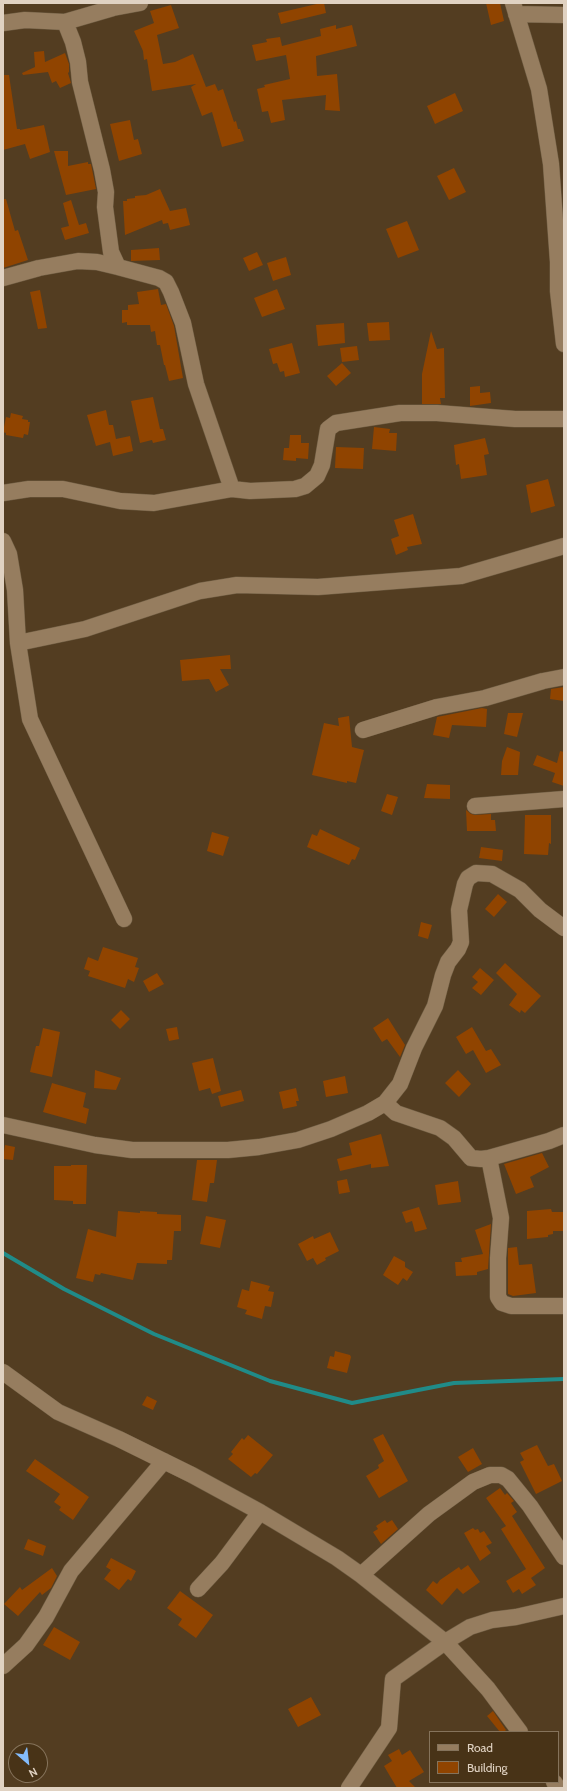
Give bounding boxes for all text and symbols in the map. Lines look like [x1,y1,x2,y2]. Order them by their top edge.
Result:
legend [429,1731,559,1783]
text: Road [467,1740,493,1755]
north arrow [8,1743,48,1783]
text: Building [467,1760,508,1775]
text: N [26,1765,40,1781]

